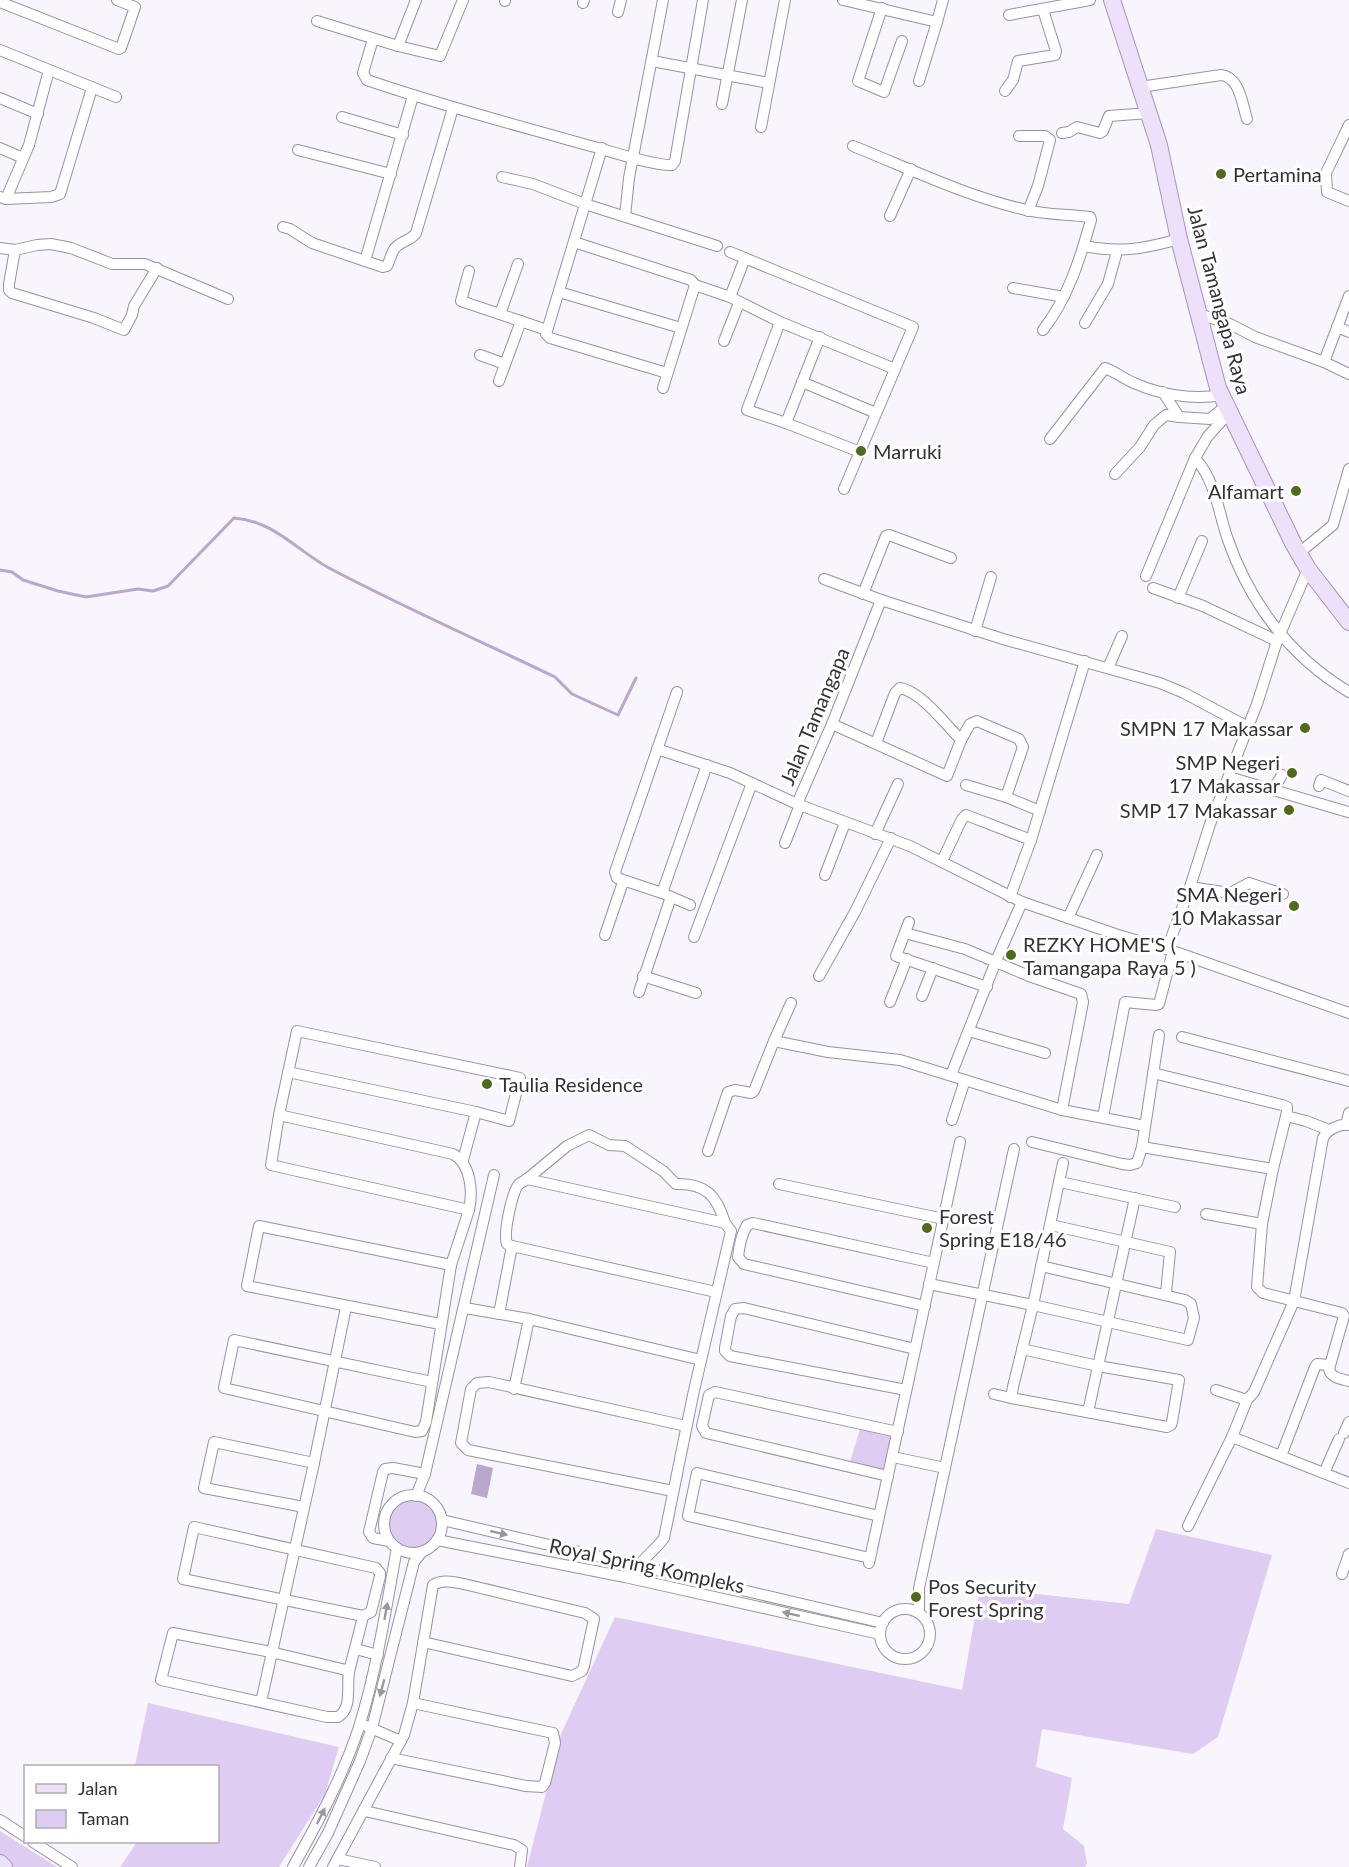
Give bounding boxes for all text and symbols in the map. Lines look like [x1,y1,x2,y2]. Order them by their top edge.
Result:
place label: Pertamina [1233,162,1322,186]
marker: Pertamina [1214,167,1228,181]
street label: Jalan Tamangapa Raya [1183,203,1257,397]
place label: Marruki [873,439,942,463]
marker: Marruki [854,444,868,458]
place label: Alfamart [1208,479,1284,503]
marker: Alfamart [1289,484,1303,498]
street label: Jalan Tamangapa [774,644,854,788]
place label: SMPN 17 Makassar [1120,716,1294,740]
marker: SMPN 17 Makassar [1298,721,1312,735]
place label: SMP Negeri 17 Makassar [1169,750,1281,797]
marker: SMP Negeri 17 Makassar [1285,766,1299,780]
place label: SMP 17 Makassar [1120,798,1278,822]
marker: SMP 17 Makassar [1282,803,1296,817]
place label: SMA Negeri 10 Makassar [1171,882,1283,929]
marker: SMA Negeri 10 Makassar [1287,899,1301,913]
place label: REZKY HOME'S ( Tamangapa Raya 5 ) [1023,932,1196,979]
marker: REZKY HOME'S ( Tamangapa Raya 5 ) [1004,948,1018,962]
place label: Taulia Residence [499,1072,643,1096]
marker: Taulia Residence [480,1077,494,1091]
place label: Forest Spring E18/46 [939,1204,1067,1251]
marker: Forest Spring E18/46 [920,1221,934,1235]
one-way arrow [489,1529,508,1539]
street label: Royal Spring Kompleks [547,1533,747,1597]
place label: Pos Security Forest Spring [928,1574,1044,1621]
marker: Pos Security Forest Spring [909,1590,923,1604]
one-way arrow [382,1601,391,1620]
one-way arrow [782,1609,800,1619]
one-way arrow [377,1679,387,1697]
legend [24,1765,219,1843]
text: Jalan [78,1777,117,1799]
text: Taman [78,1807,129,1829]
one-way arrow [316,1807,326,1824]

